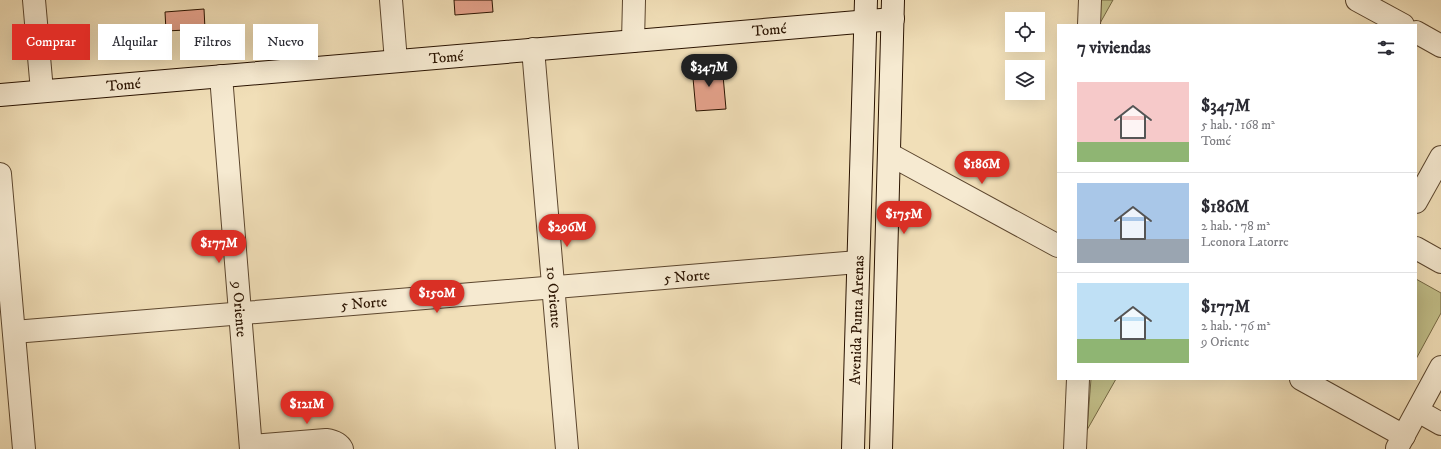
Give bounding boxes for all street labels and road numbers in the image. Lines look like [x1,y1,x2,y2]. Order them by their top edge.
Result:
street label: Tomé [751,19,788,41]
street label: Tomé [428,47,465,68]
street label: Tomé [106,74,142,96]
street label: Avenida Punta Arenas [846,255,869,385]
street label: 5 Norte [663,265,711,288]
street label: 10 Oriente [542,266,566,329]
street label: 9 Oriente [227,280,251,338]
street label: 5 Norte [340,292,388,315]

